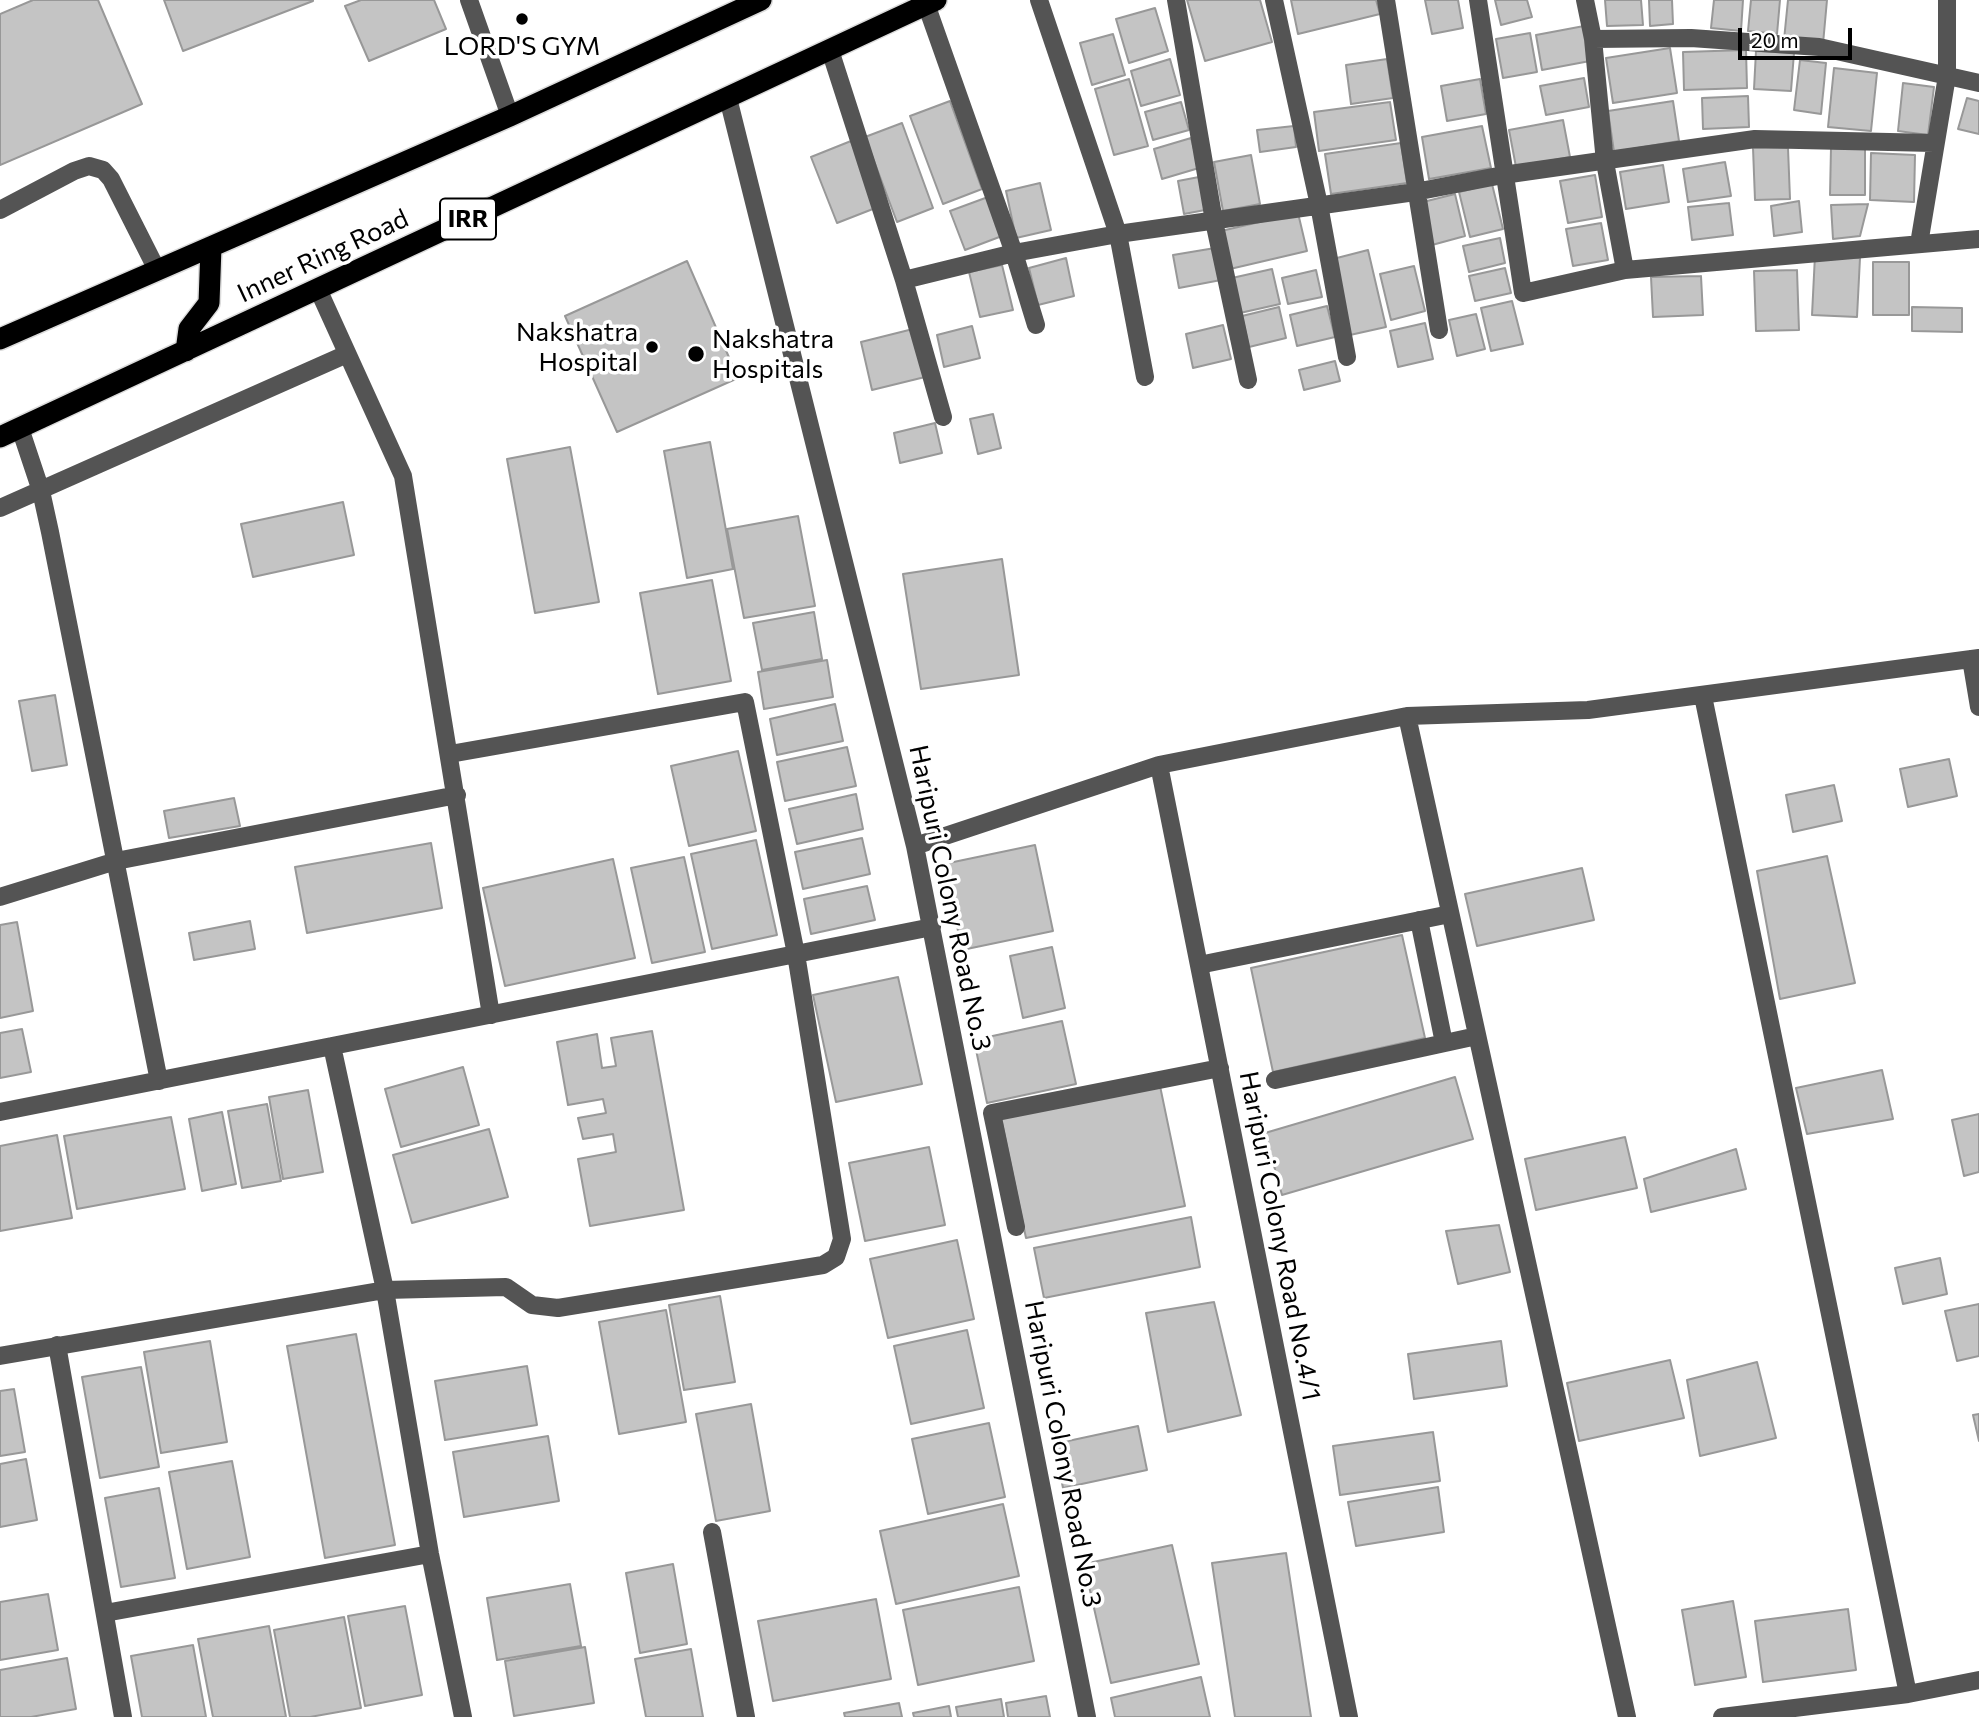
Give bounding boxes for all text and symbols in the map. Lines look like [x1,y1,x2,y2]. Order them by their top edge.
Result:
marker: LORD'S GYM [514,11,530,27]
scale bar [1741,14,1855,58]
text: 20 m [1751,27,1799,52]
place label: LORD'S GYM [444,30,600,62]
road number: IRR [440,198,496,240]
street label: Inner Ring Road [233,203,413,309]
place label: Nakshatra Hospital [516,316,638,378]
place label: Nakshatra Hospitals [712,323,834,384]
marker: Nakshatra Hospital [644,339,660,355]
marker: Nakshatra Hospitals [686,344,706,364]
street label: Haripuri Colony Road No.3 [902,742,998,1054]
street label: Haripuri Colony Road No.4/1 [1233,1069,1327,1403]
street label: Haripuri Colony Road No.3 [1018,1298,1108,1610]

